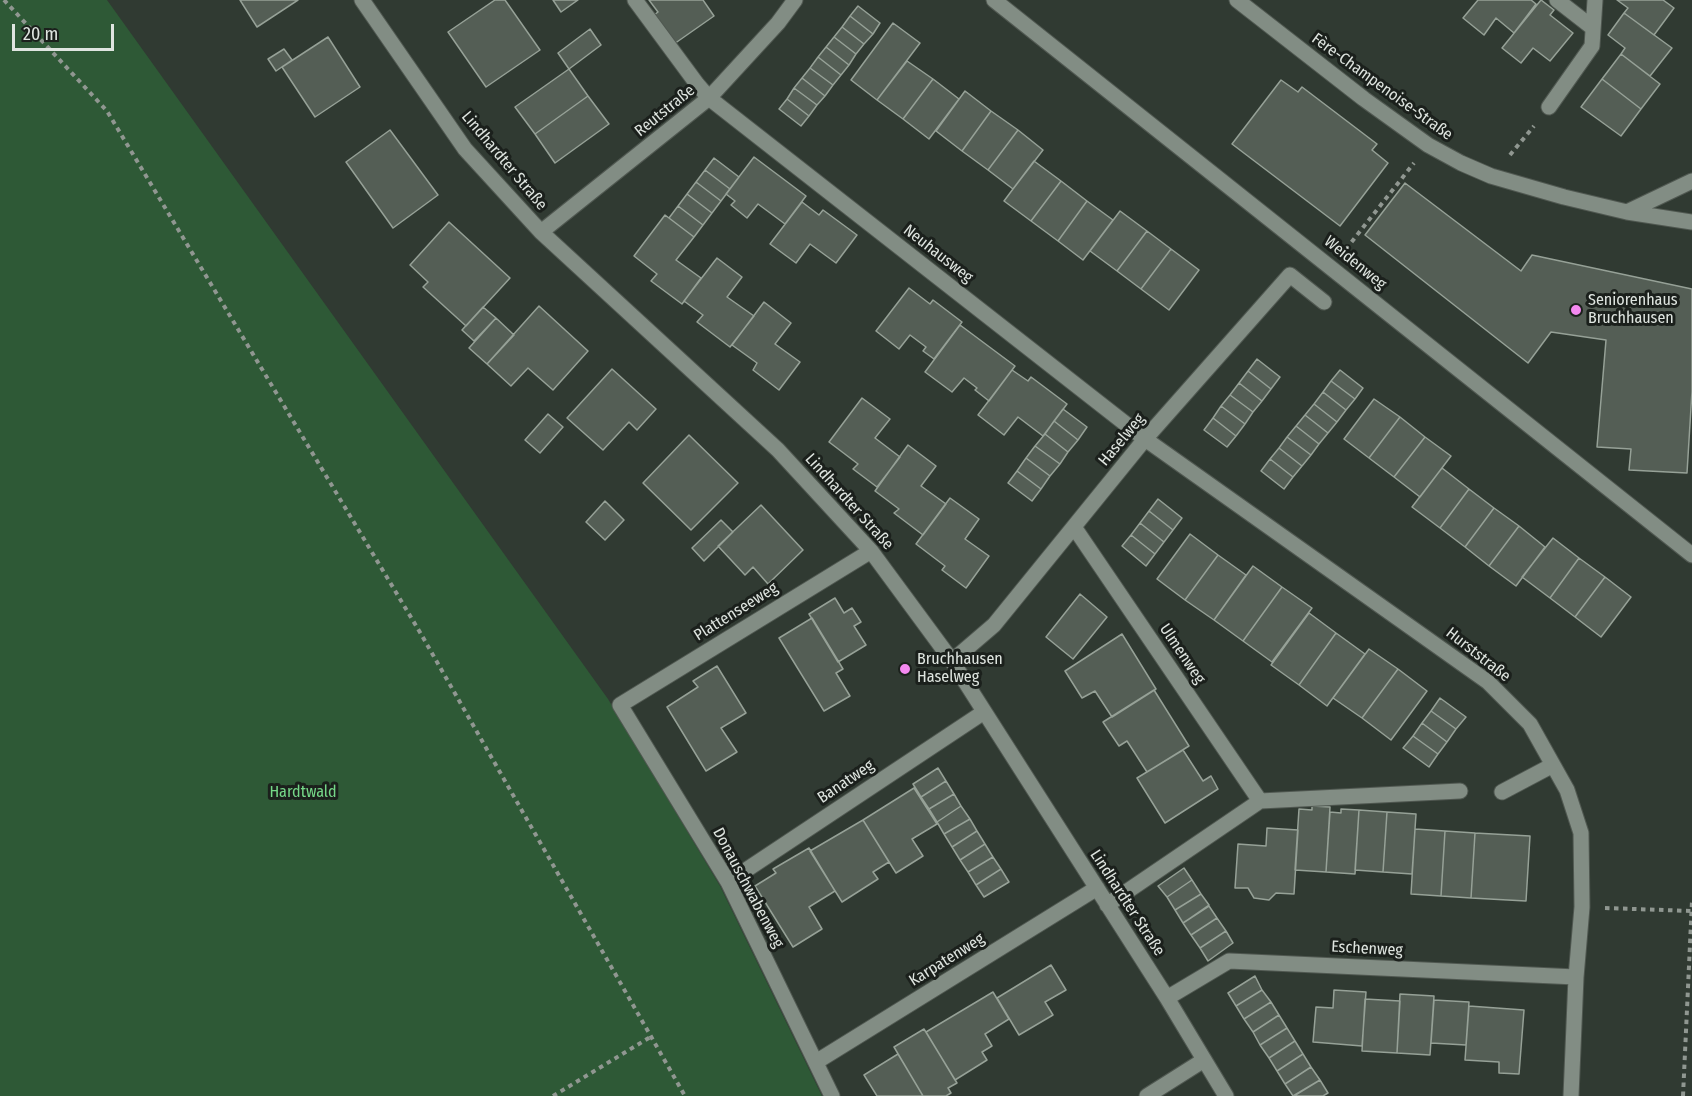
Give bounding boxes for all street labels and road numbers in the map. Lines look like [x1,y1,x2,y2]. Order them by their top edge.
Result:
street label: Fère-Champenoise-Straße [1308,29,1456,145]
street label: Reutstraße [631,81,699,141]
street label: Lindhardter Straße [457,108,551,214]
street label: Neuhausweg [899,221,977,287]
street label: Weidenweg [1320,232,1390,294]
street label: Haselweg [1095,410,1149,470]
street label: Lindhardter Straße [801,450,897,554]
street label: Plattenseeweg [691,579,781,645]
street label: Ulmenweg [1155,620,1209,688]
street label: Hurststraße [1442,624,1514,686]
street label: Banatweg [814,756,878,808]
street label: Donauschwabenweg [708,825,788,951]
street label: Lindhardter Straße [1085,846,1169,960]
street label: Karpatenweg [906,929,988,991]
street label: Eschenweg [1331,938,1403,960]

